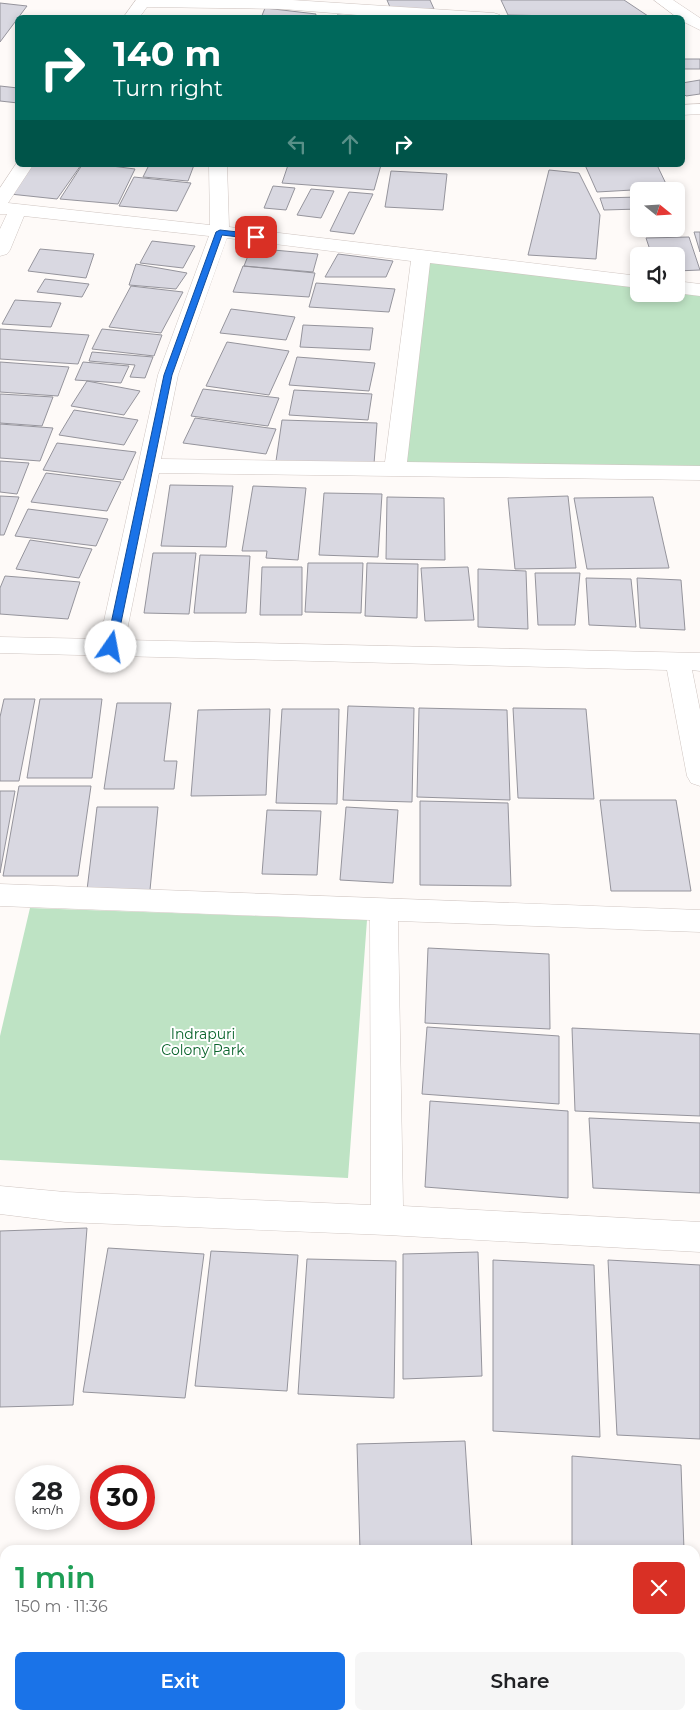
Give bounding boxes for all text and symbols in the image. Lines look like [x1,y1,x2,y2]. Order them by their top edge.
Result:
text: 140 m [113,32,221,75]
icon: right [30,35,95,100]
text: Turn right [113,75,223,102]
icon: left [283,130,311,158]
icon: ahead [336,130,364,158]
icon: right [389,130,417,158]
north arrow [630,182,685,238]
map controls [630,182,685,302]
pin [235,216,277,258]
icon: arrive [242,223,270,251]
button: sound [630,247,685,302]
position arrow [84,620,136,672]
park label: Indrapuri Colony Park [161,1025,245,1059]
speed limit sign: 30 [90,1465,155,1530]
text: 28 [32,1476,63,1506]
text: km/h [31,1502,64,1517]
text: 1 min [15,1559,96,1596]
button: close [633,1562,685,1614]
text: 150 m · 11:36 [15,1597,108,1616]
button: Exit [15,1652,345,1710]
button: Share [355,1652,685,1710]

